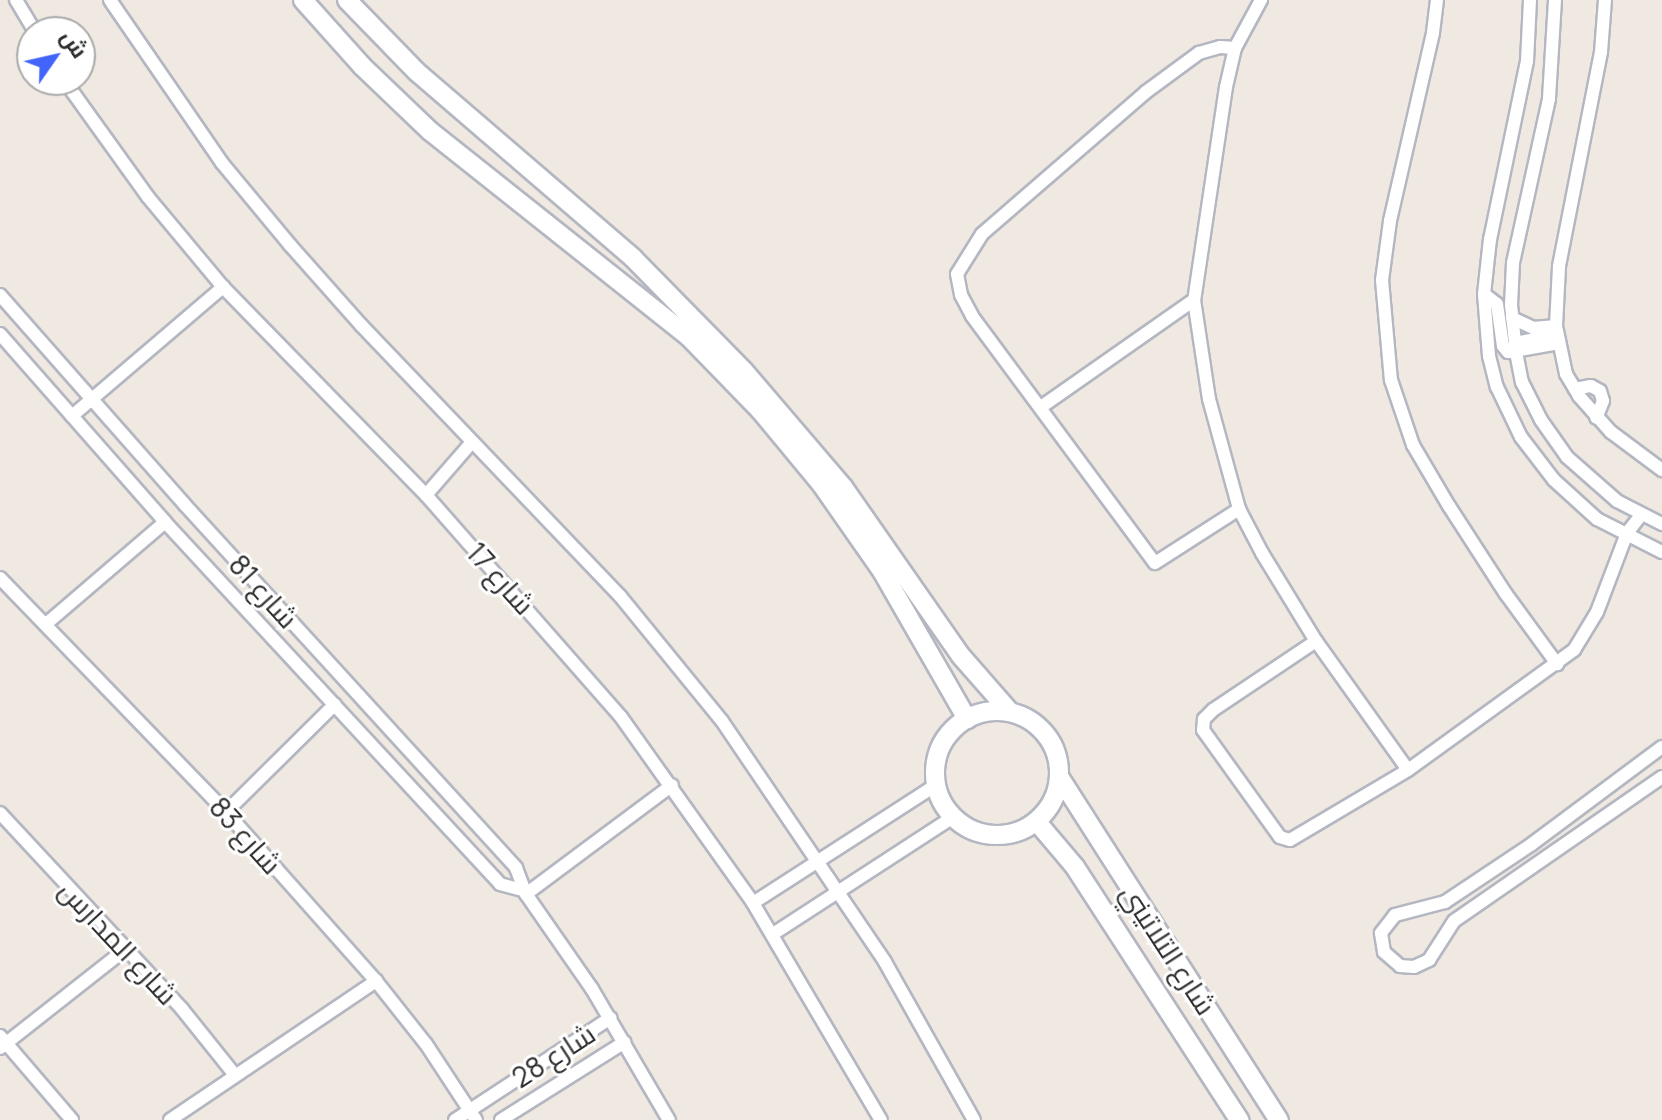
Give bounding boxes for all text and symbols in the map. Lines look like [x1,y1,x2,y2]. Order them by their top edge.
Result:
north arrow [16,16,96,96]
text: ش [54,24,95,64]
street label: شارع 17 [460,535,542,621]
street label: شارع 81 [222,547,306,635]
street label: شارع 83 [203,790,289,880]
street label: شارع المدارس [53,873,185,1011]
street label: شارع التلاتيني [1114,877,1224,1021]
street label: شارع 28 [505,1016,601,1094]

